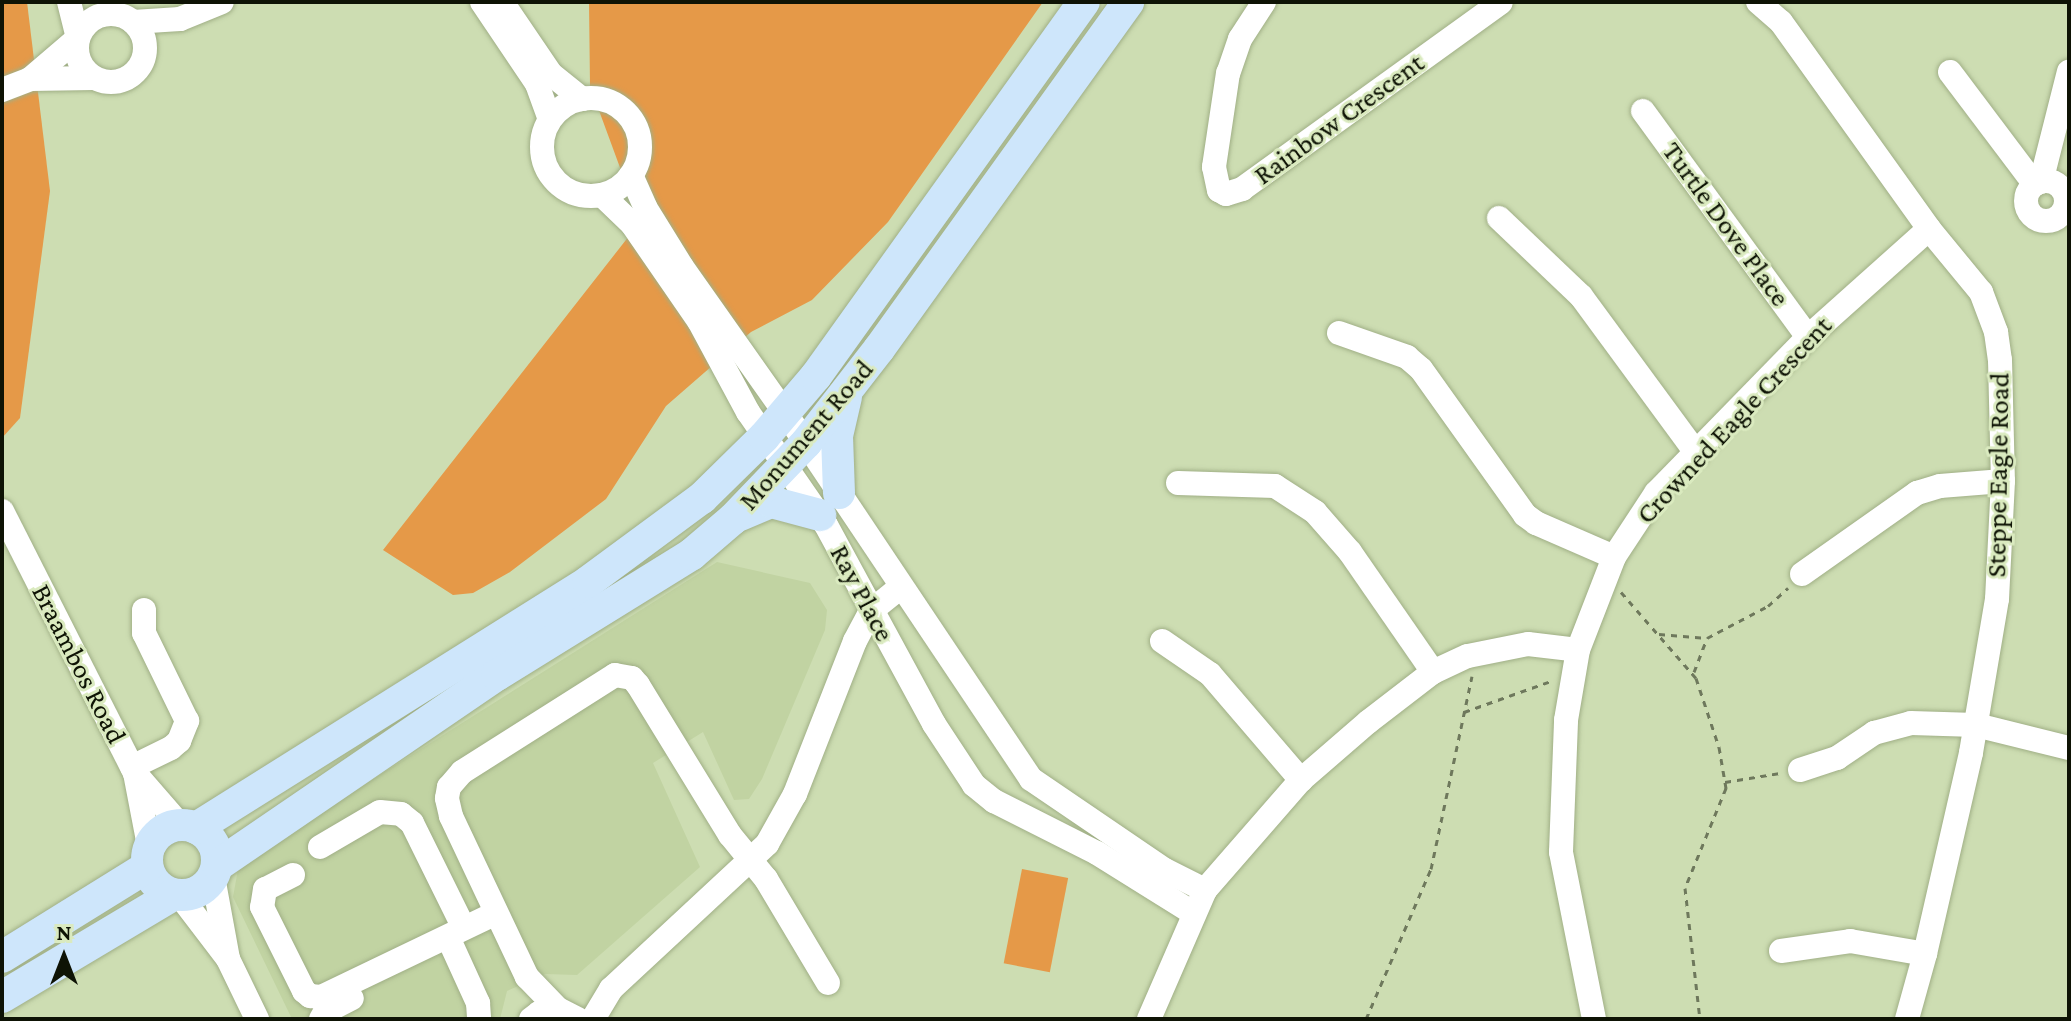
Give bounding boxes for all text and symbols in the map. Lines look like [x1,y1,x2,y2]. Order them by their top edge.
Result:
street label: Rainbow Crescent [1247,46,1431,192]
street label: Turtle Dove Place [1655,135,1797,313]
street label: Crowned Eagle Crescent [1629,309,1839,531]
street label: Monument Road [732,353,880,517]
street label: Steppe Eagle Road [1979,372,2017,578]
street label: Ray Place [823,539,901,647]
street label: Braambos Road [24,579,134,749]
north arrow [24,917,104,997]
text: N [57,920,72,945]

